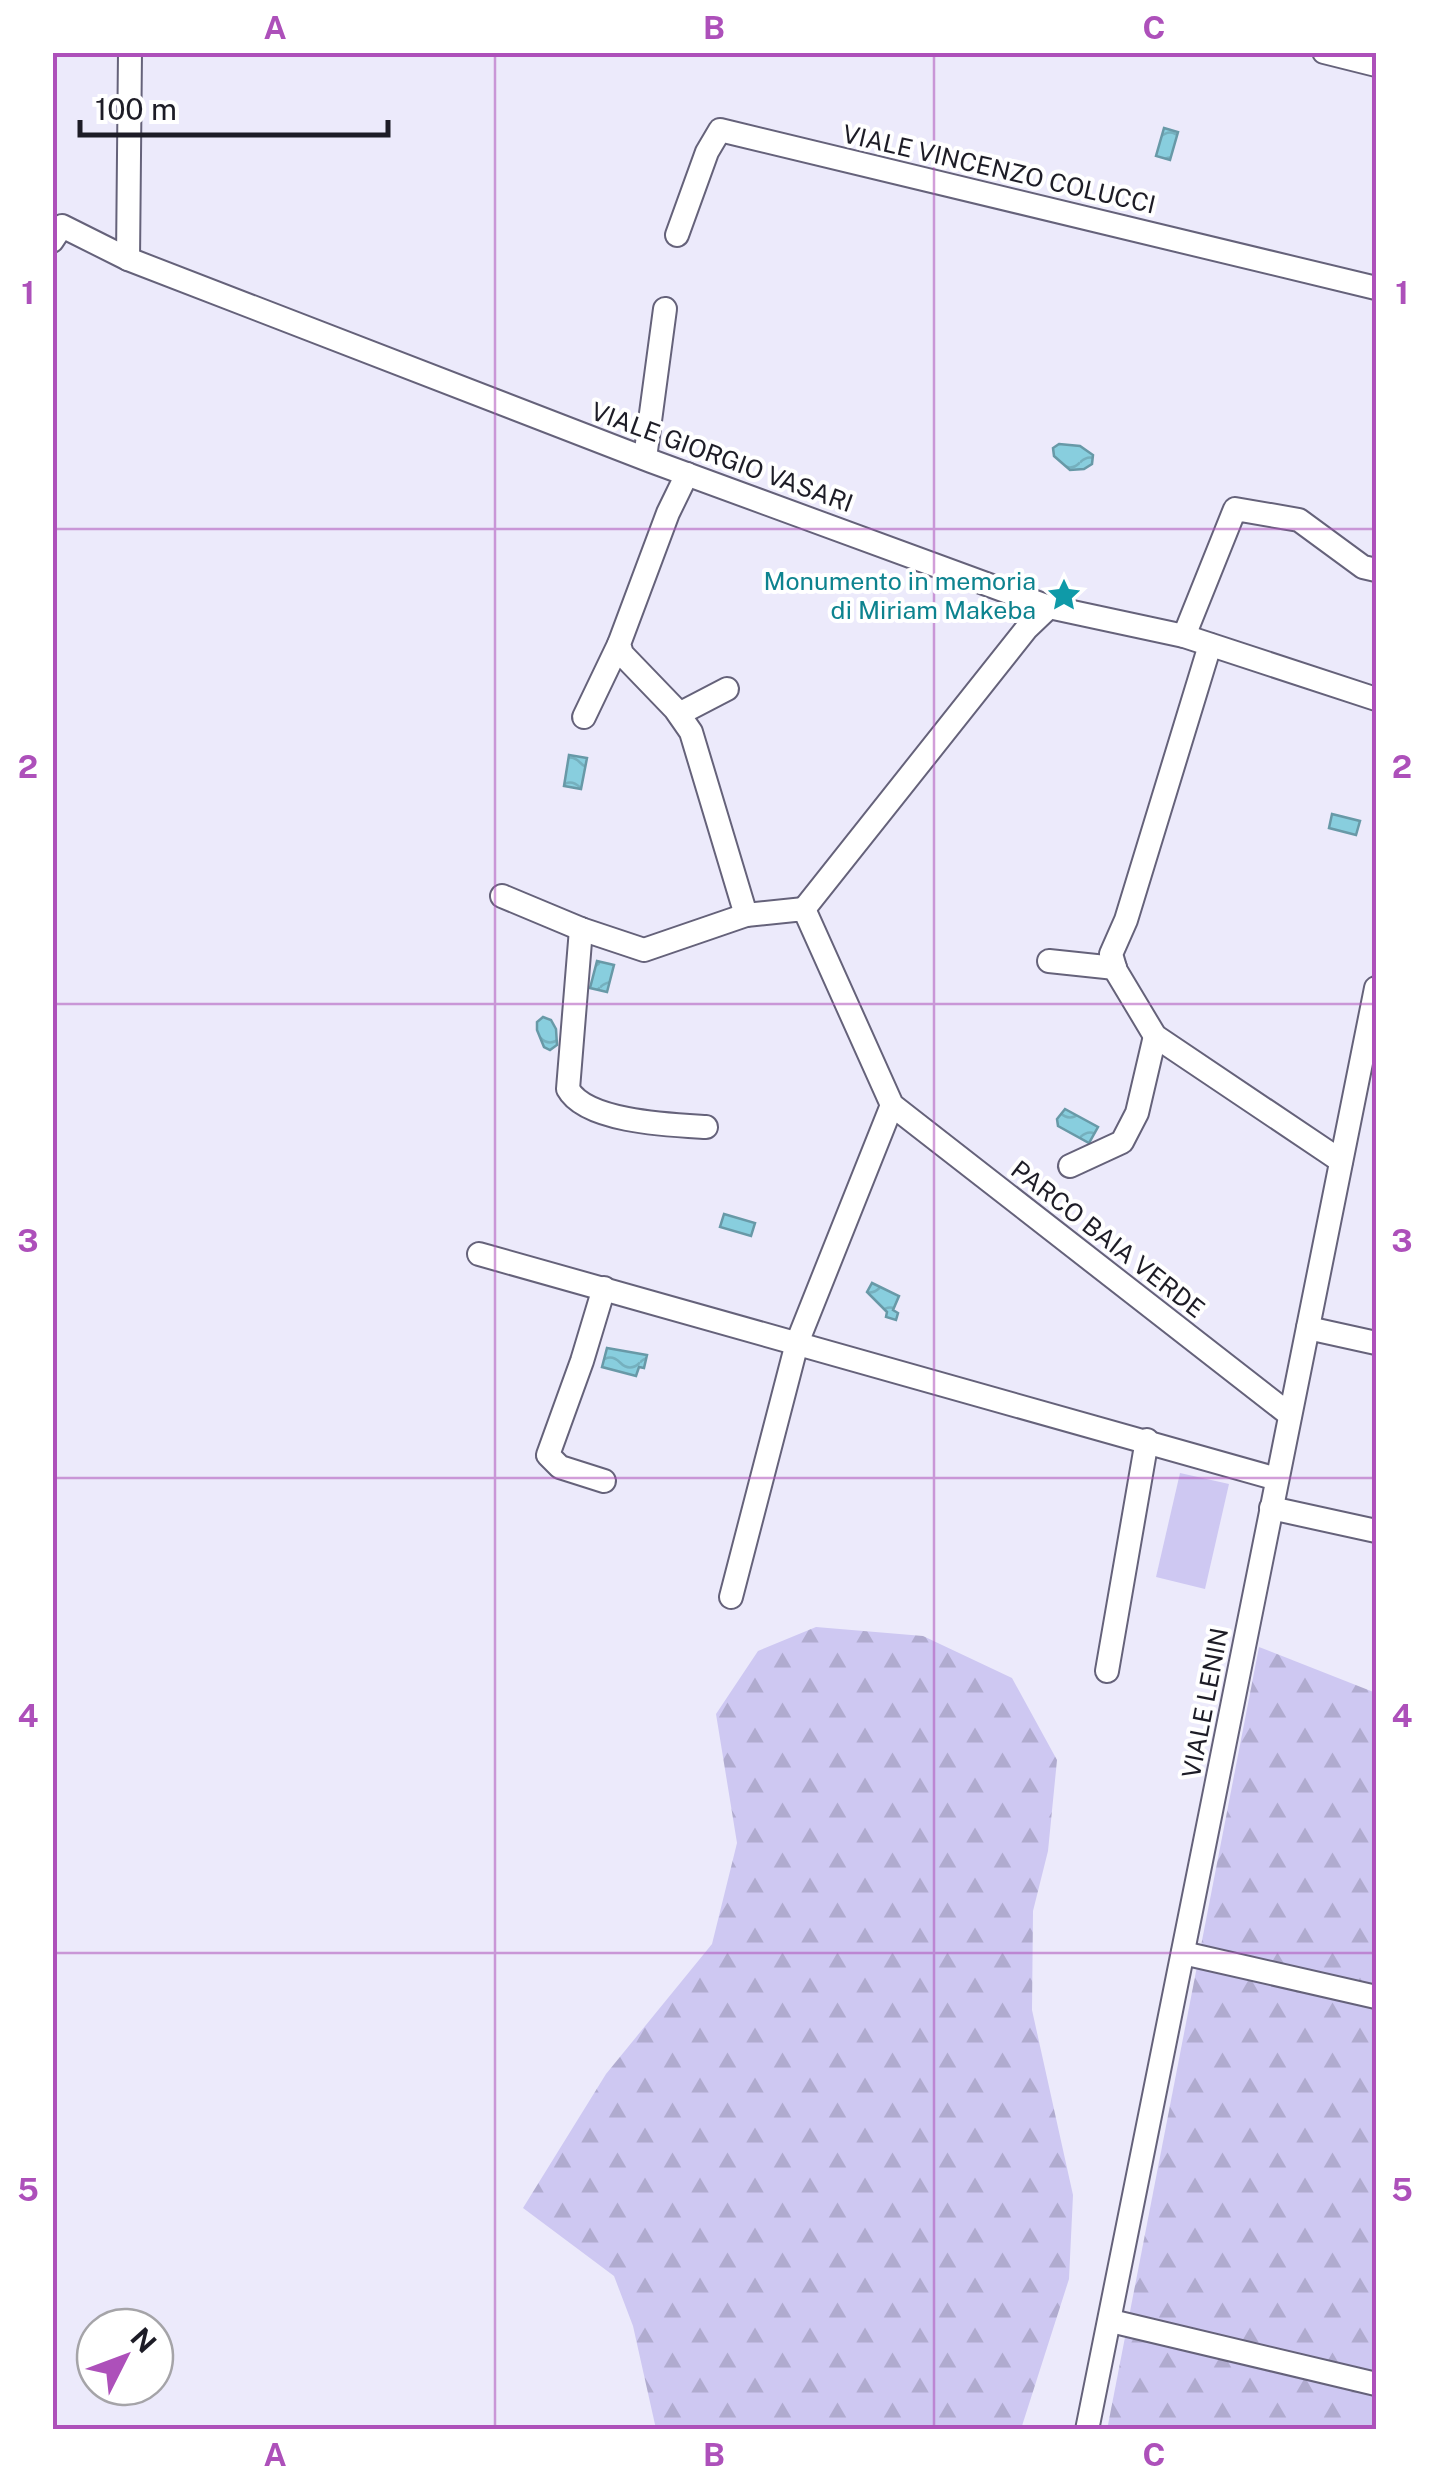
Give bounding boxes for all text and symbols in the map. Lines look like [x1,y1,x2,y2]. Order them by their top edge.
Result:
text: A [263,9,287,46]
text: B [703,9,725,46]
text: C [1143,9,1165,46]
scale bar [80,75,388,137]
text: 100 m [95,91,177,127]
street label: VIALE VINCENZO COLUCCI [840,118,1158,220]
text: 1 [21,274,35,311]
text: 1 [1395,274,1409,311]
street label: VIALE GIORGIO VASARI [587,396,857,518]
place label: Monumento in memoria di Miriam Makeba [763,566,1036,625]
place icon: Monumento in memoria di Miriam Makeba [1045,576,1083,614]
text: 2 [18,748,38,785]
text: 2 [1392,748,1412,785]
street label: PARCO BAIA VERDE [1005,1154,1211,1324]
text: 3 [17,1222,39,1259]
text: 3 [1391,1222,1413,1259]
street label: VIALE LENIN [1176,1625,1234,1781]
text: 4 [18,1697,39,1734]
text: 4 [1392,1697,1413,1734]
text: 5 [17,2171,39,2208]
text: 5 [1391,2171,1413,2208]
north arrow [75,2307,175,2407]
text: N [124,2321,164,2359]
text: A [263,2436,287,2473]
text: B [703,2436,725,2473]
text: C [1143,2436,1165,2473]

